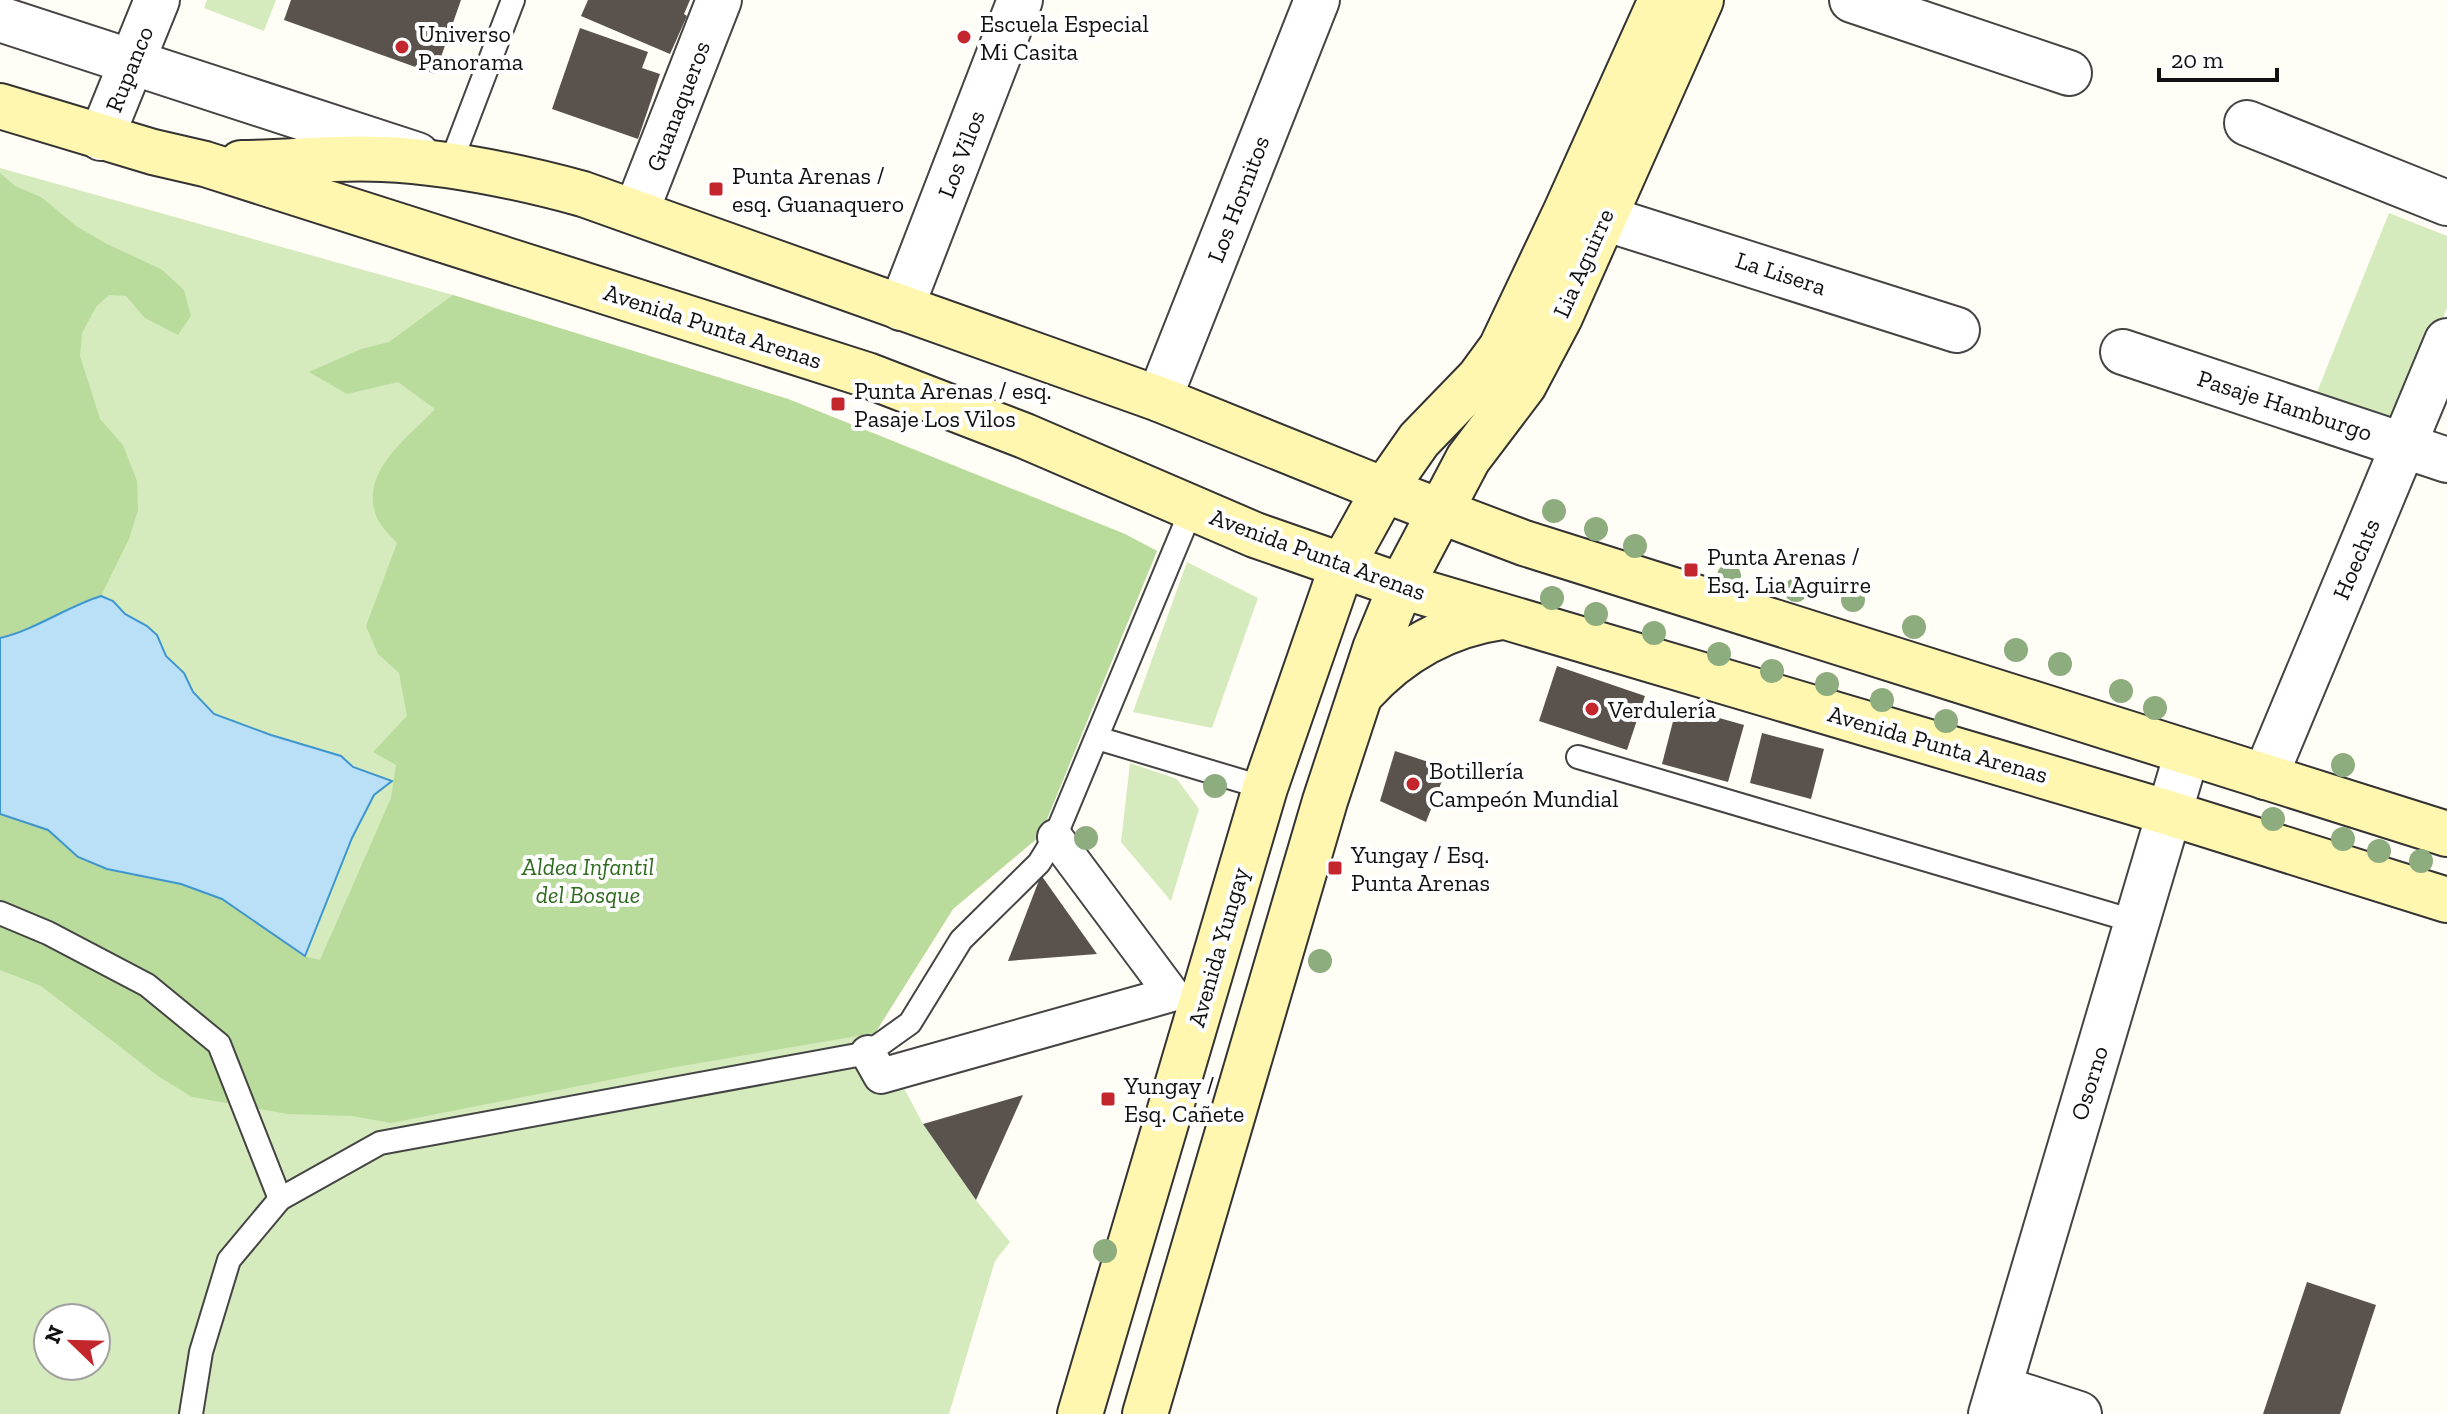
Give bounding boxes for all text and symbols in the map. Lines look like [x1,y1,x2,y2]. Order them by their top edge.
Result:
place label: Escuela Especial Mi Casita [980,9,1149,66]
place label: Universo Panorama [418,19,524,76]
street label: Rupanco [99,22,159,116]
marker: Escuela Especial Mi Casita [955,28,973,46]
scale bar [2159,32,2277,82]
street label: Guanaqueros [640,37,716,175]
marker: Universo Panorama [393,38,411,56]
text: 20 m [2171,45,2224,74]
street label: Los Vilos [931,106,991,202]
street label: Los Hornitos [1201,131,1275,267]
place label: Punta Arenas / esq. Guanaquero [732,161,904,218]
marker: Punta Arenas / esq. Guanaquero [707,180,725,198]
street label: Lia Aguirre [1546,204,1620,322]
street label: La Lisera [1732,245,1830,301]
street label: Avenida Punta Arenas [600,277,826,375]
street label: Pasaje Hamburgo [2194,363,2376,447]
place label: Punta Arenas / esq. Pasaje Los Vilos [854,376,1052,433]
marker: Punta Arenas / esq. Pasaje Los Vilos [829,395,847,413]
street label: Avenida Punta Arenas [1206,502,1430,606]
street label: Hoechts [2326,514,2386,604]
place label: Punta Arenas / Esq. Lia Aguirre [1707,542,1871,599]
marker: Punta Arenas / Esq. Lia Aguirre [1682,561,1700,579]
place label: Verdulería [1607,695,1716,724]
street label: Avenida Punta Arenas [1825,699,2051,789]
marker: Verdulería [1583,700,1601,718]
place label: Botillería Campeón Mundial [1429,756,1619,813]
marker: Botillería Campeón Mundial [1404,775,1422,793]
place label: Yungay / Esq. Punta Arenas [1350,840,1490,897]
park label: Aldea Infantil del Bosque [521,852,654,909]
marker: Yungay / Esq. Punta Arenas [1326,859,1344,877]
street label: Avenida Yungay [1181,863,1255,1030]
street label: Osorno [2064,1042,2114,1124]
place label: Yungay / Esq. Cañete [1123,1071,1244,1128]
marker: Yungay / Esq. Cañete [1099,1090,1117,1108]
north arrow [32,1302,112,1382]
text: N [38,1321,70,1347]

